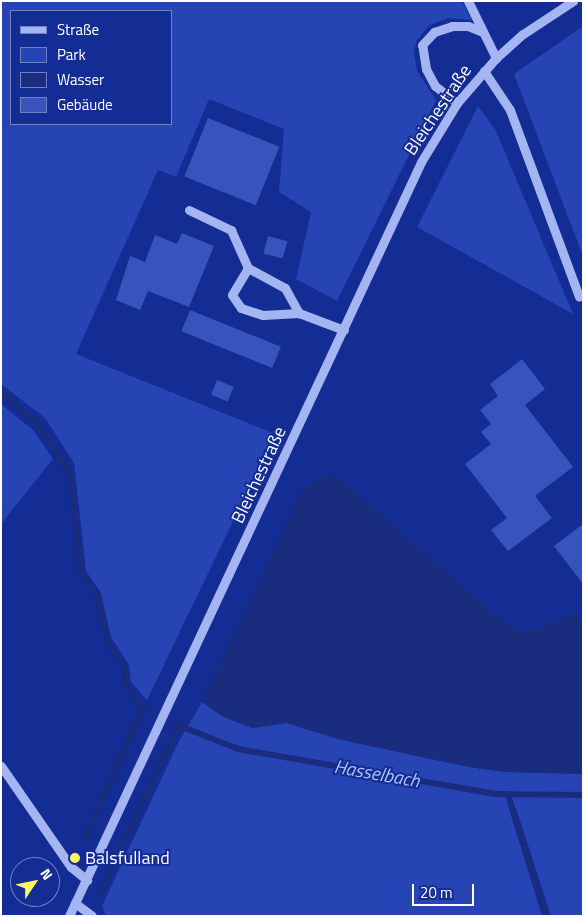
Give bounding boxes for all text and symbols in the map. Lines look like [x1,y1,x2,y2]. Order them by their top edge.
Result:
legend [10,10,172,125]
text: Straße [57,18,99,41]
text: Park [57,43,86,66]
street label: Bleichestraße [400,61,476,159]
text: Wasser [57,68,104,91]
text: Gebäude [57,93,113,116]
street label: Bleichestraße [227,423,291,527]
water label: Hasselbach [332,754,422,792]
place label: Balsfulland [85,847,170,869]
marker: Balsfulland [69,852,81,864]
north arrow [10,857,60,907]
text: N [36,864,58,884]
scale bar [414,874,476,906]
text: 20 m [420,881,453,904]

